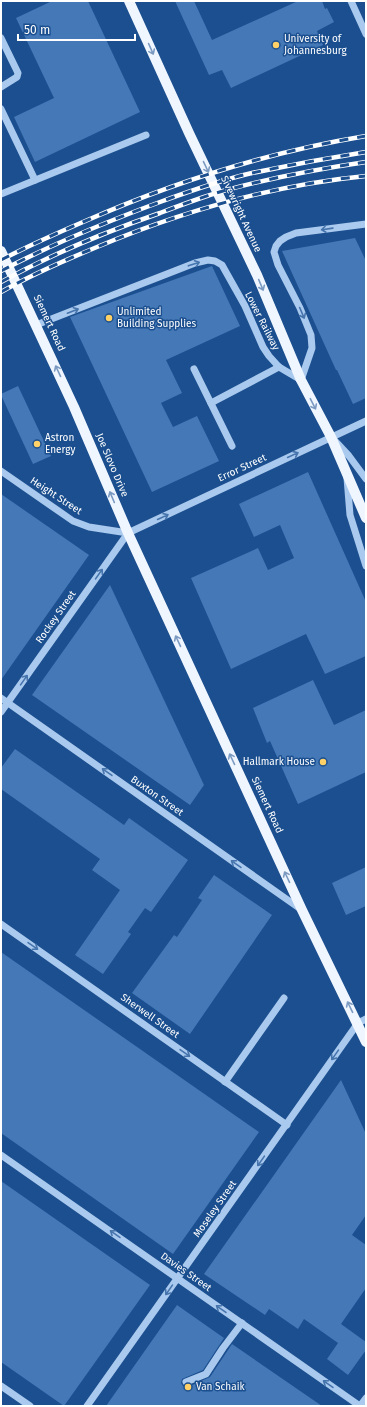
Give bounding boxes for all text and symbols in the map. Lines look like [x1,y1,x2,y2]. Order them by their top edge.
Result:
scale bar [18,16,135,42]
text: 50 m [24,23,50,37]
place label: University of Johannesburg [284,33,348,57]
marker: University of Johannesburg [271,40,281,50]
one-way arrow [148,43,155,55]
one-way arrow [203,161,210,173]
street label: Sivewright Avenue [218,174,264,254]
one-way arrow [321,225,334,233]
one-way arrow [187,260,200,267]
one-way arrow [258,278,265,290]
street label: Lower Railway [242,290,282,352]
street label: Siemert Road [31,293,67,353]
one-way arrow [66,306,78,314]
place label: Unlimited Building Supplies [117,306,196,330]
one-way arrow [299,307,307,319]
marker: Unlimited Building Supplies [104,313,114,323]
one-way arrow [54,366,61,378]
one-way arrow [310,398,318,410]
street label: Joe Slovo Drive [93,431,131,499]
place label: Astron Energy [45,432,75,456]
marker: Astron Energy [32,439,42,449]
street label: Error Street [216,451,269,484]
one-way arrow [287,451,299,458]
street label: Height Street [28,475,85,517]
one-way arrow [108,492,116,504]
one-way arrow [156,513,168,520]
one-way arrow [95,569,103,580]
street label: Rockey Street [33,588,79,646]
one-way arrow [174,635,181,647]
one-way arrow [19,675,28,686]
one-way arrow [228,753,235,765]
place label: Hallmark House [243,756,315,768]
marker: Hallmark House [318,757,328,767]
one-way arrow [102,768,113,776]
street label: Buxton Street [128,773,186,819]
street label: Siemert Road [249,775,285,835]
one-way arrow [231,859,242,868]
one-way arrow [283,871,290,883]
one-way arrow [27,942,38,950]
street label: Sherwell Street [118,991,182,1041]
one-way arrow [346,1001,353,1013]
one-way arrow [179,1049,190,1057]
one-way arrow [331,1049,339,1060]
one-way arrow [257,1156,265,1167]
street label: Moseley Street [191,1178,239,1240]
one-way arrow [110,1230,121,1238]
street label: Davies Street [158,1250,214,1294]
one-way arrow [165,1284,173,1295]
one-way arrow [216,1305,227,1313]
one-way arrow [322,1380,333,1388]
place label: Van Schaik [196,1381,245,1393]
marker: Van Schaik [183,1382,193,1392]

